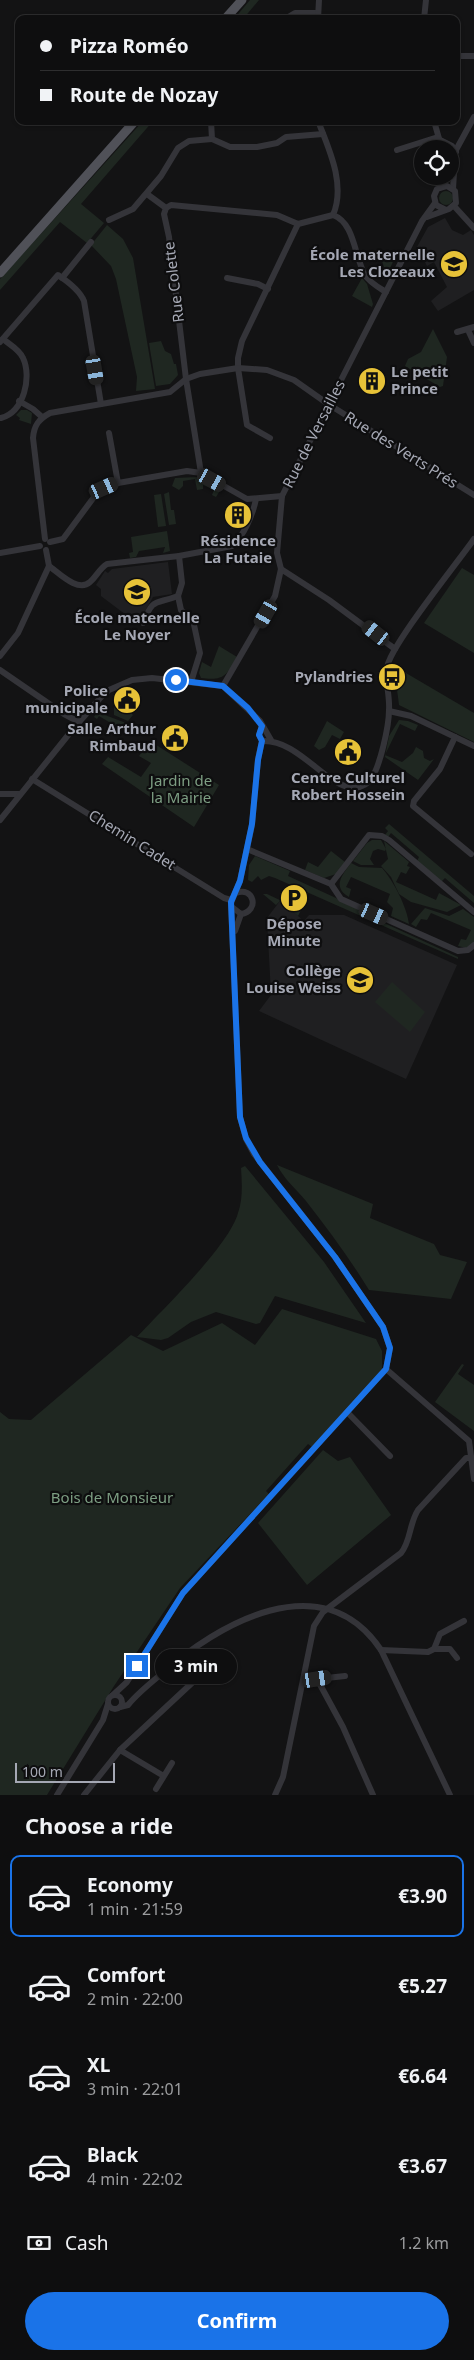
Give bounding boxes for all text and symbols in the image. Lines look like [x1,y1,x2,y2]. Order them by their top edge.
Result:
text: Pizza Roméo [70,33,189,59]
text: Route de Nozay [70,82,218,108]
map controls [414,140,459,185]
button: locate [414,140,459,185]
street label: Rue Colette [158,241,188,324]
place label: École maternelle Les Clozeaux [310,244,435,281]
school or university icon: École maternelle Les Clozeaux [439,249,469,279]
car [85,354,104,386]
place label: Le petit Prince [391,361,449,398]
building icon: Le petit Prince [357,366,387,396]
street label: Rue de Versailles [277,376,349,491]
street label: Rue des Verts Prés [341,406,462,492]
car [195,466,228,494]
car [87,475,120,501]
building icon: Résidence La Futaie [223,500,253,530]
place label: Résidence La Futaie [200,530,276,567]
school or university icon: École maternelle Le Noyer [122,577,152,607]
car [252,597,279,631]
place label: École maternelle Le Noyer [74,607,200,644]
car [359,618,392,648]
bus stop icon: Pylandries [377,662,407,692]
place label: Pylandries [295,666,373,686]
route start [165,669,187,691]
place label: Police municipale [25,680,108,717]
public building icon: Police municipale [112,685,142,715]
place label: Salle Arthur Rimbaud [67,718,156,755]
public building icon: Salle Arthur Rimbaud [160,723,190,753]
public building icon: Centre Culturel Robert Hossein [333,737,363,767]
place label: Centre Culturel Robert Hossein [291,767,405,804]
park label: Jardin de la Mairie [148,770,212,807]
street label: Chemin Cadet [85,804,180,874]
parking icon: Dépose Minute [279,883,309,913]
car [357,901,390,927]
place label: Dépose Minute [266,913,322,950]
place label: Collège Louise Weiss [246,960,341,997]
school or university icon: Collège Louise Weiss [345,965,375,995]
park label: Bois de Monsieur [51,1487,173,1507]
callout: 3 min [154,1648,237,1684]
route end [126,1655,148,1677]
text: 3 min [174,1655,218,1677]
car [301,1669,332,1689]
scale bar [15,1760,115,1783]
text: 100 m [22,1762,63,1781]
text: Choose a ride [25,1810,173,1840]
text: Economy [87,1872,173,1898]
icon: car [27,1874,72,1919]
text: €3.90 [398,1883,447,1909]
text: 1 min · 21:59 [87,1898,183,1920]
text: Comfort [87,1962,166,1988]
icon: car [27,1964,72,2009]
text: €5.27 [398,1973,447,1999]
text: 2 min · 22:00 [87,1988,183,2010]
text: XL [87,2052,110,2078]
icon: car [27,2054,72,2099]
text: €6.64 [398,2063,447,2089]
text: 3 min · 22:01 [87,2078,183,2100]
text: Black [87,2142,138,2168]
icon: car [27,2144,72,2189]
text: €3.67 [398,2153,447,2179]
text: 4 min · 22:02 [87,2168,183,2190]
icon: cash [25,2229,53,2257]
text: Cash [65,2230,109,2256]
text: 1.2 km [399,2232,449,2254]
button: Confirm [25,2292,449,2350]

